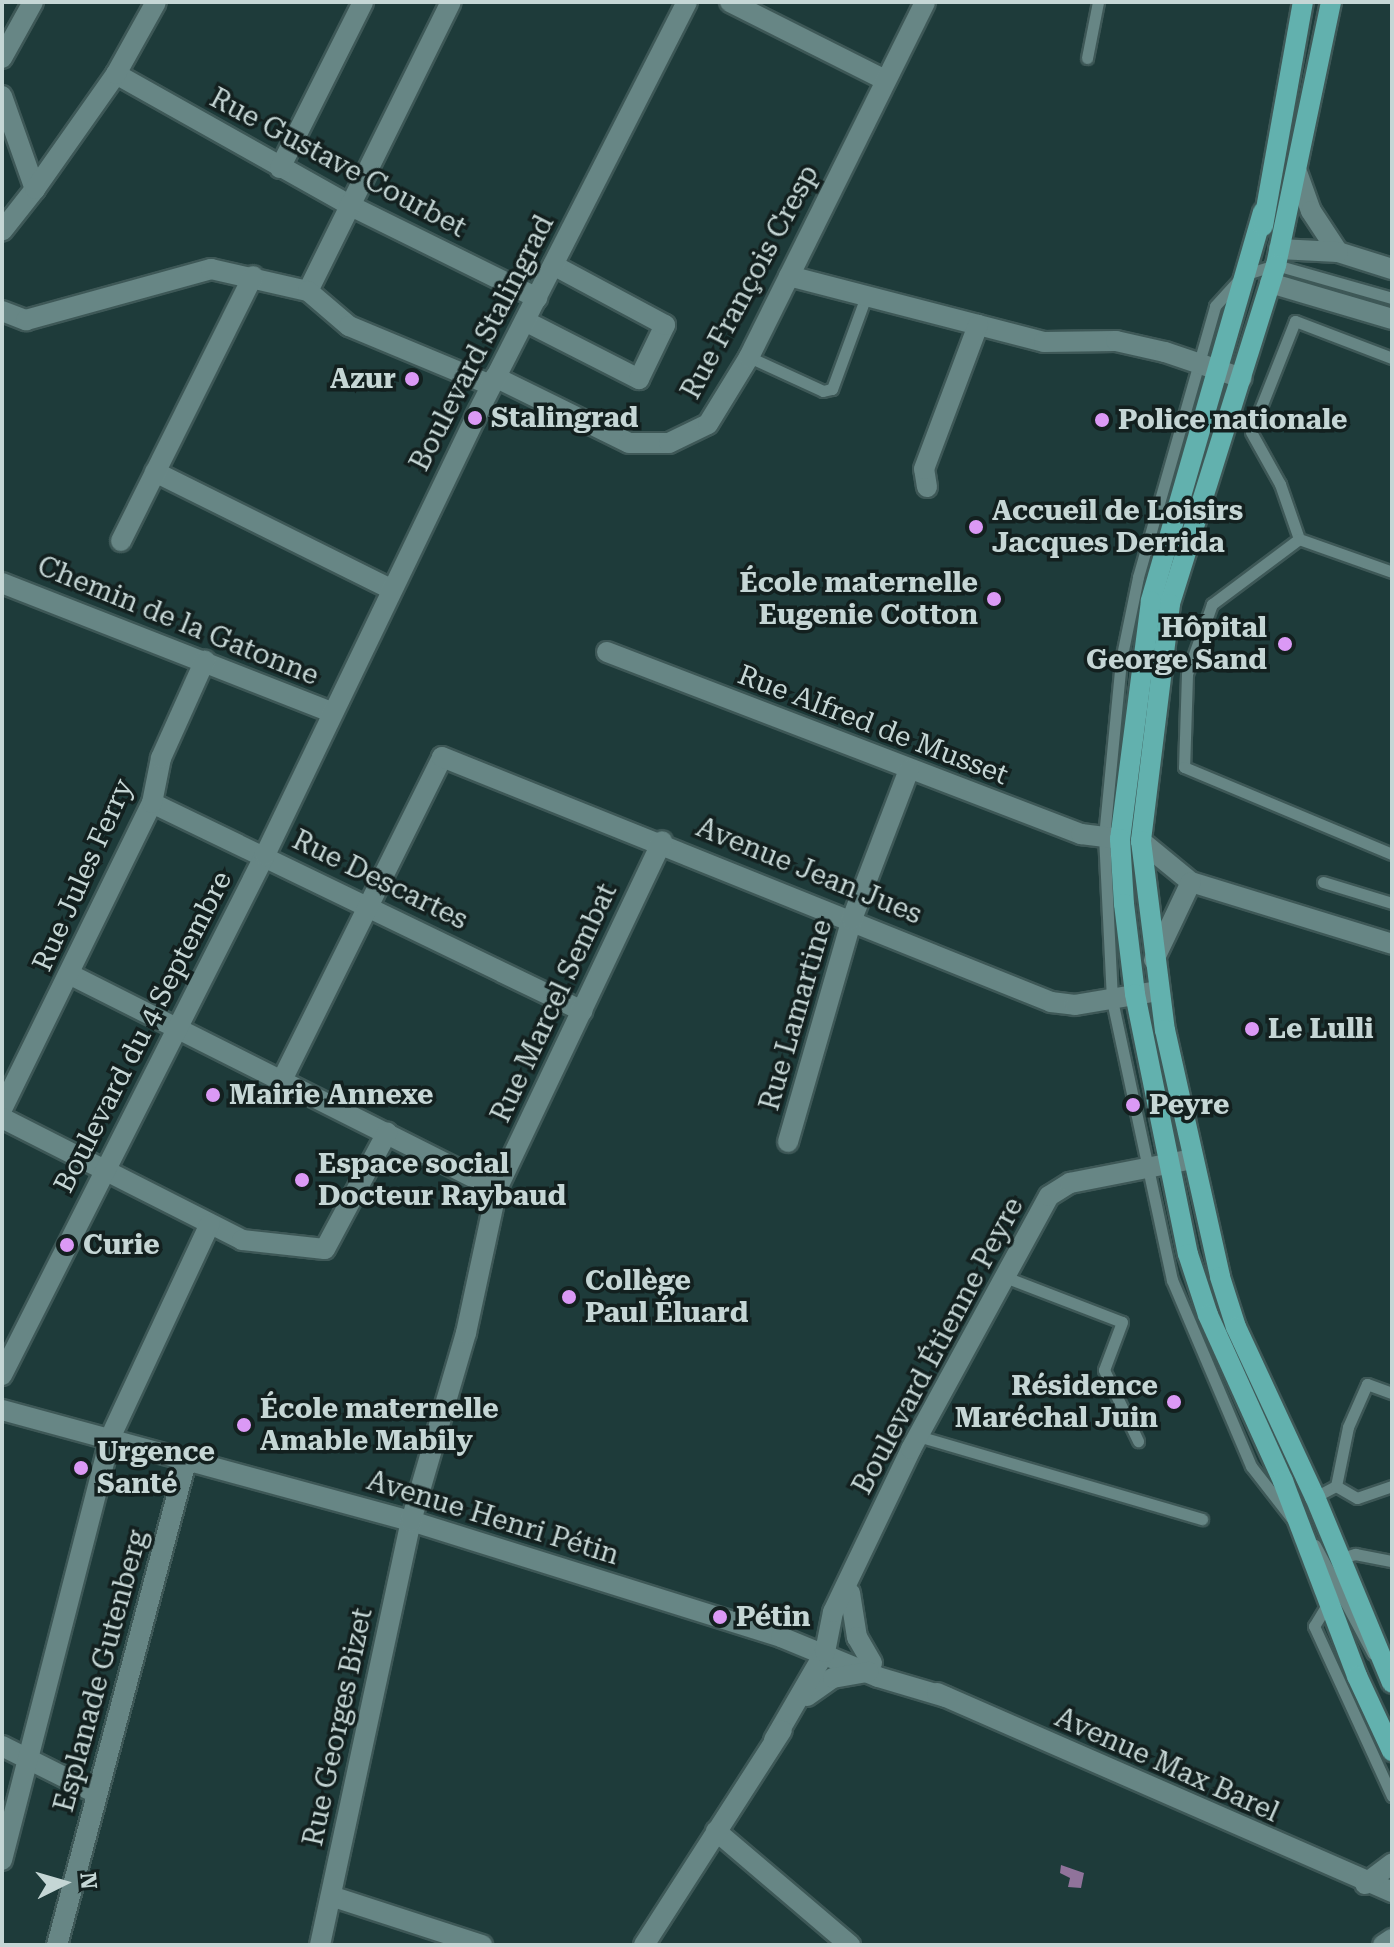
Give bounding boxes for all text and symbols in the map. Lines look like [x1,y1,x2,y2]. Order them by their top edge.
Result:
street label: Rue Gustave Courbet [204,81,472,245]
street label: Rue François Cresp [674,159,826,405]
street label: Boulevard Stalingrad [403,209,561,477]
place label: Azur [330,362,396,396]
marker: Azur [403,370,421,388]
place label: Stalingrad [491,401,638,435]
place label: Police nationale [1118,403,1348,437]
marker: Stalingrad [466,409,484,427]
marker: Police nationale [1093,411,1111,429]
place label: Accueil de Loisirs Jacques Derrida [992,494,1243,560]
marker: Accueil de Loisirs Jacques Derrida [967,518,985,536]
street label: Chemin de la Gatonne [32,549,324,693]
place label: École maternelle Eugenie Cotton [739,566,978,632]
marker: École maternelle Eugenie Cotton [985,590,1003,608]
place label: Hôpital George Sand [1086,611,1267,677]
marker: Hôpital George Sand [1274,633,1296,655]
street label: Rue Alfred de Musset [733,658,1013,792]
street label: Rue Jules Ferry [26,774,140,976]
street label: Avenue Jean Jues [691,810,927,932]
street label: Rue Descartes [287,823,473,937]
street label: Boulevard du 4 Septembre [47,866,239,1198]
street label: Rue Marcel Sembat [484,878,624,1128]
street label: Rue Lamartine [753,916,839,1114]
place label: Le Lulli [1268,1012,1374,1046]
marker: Le Lulli [1243,1020,1261,1038]
place label: Mairie Annexe [229,1078,434,1112]
marker: Mairie Annexe [204,1086,222,1104]
place label: Peyre [1149,1088,1229,1122]
marker: Peyre [1124,1096,1142,1114]
place label: Espace social Docteur Raybaud [318,1147,566,1213]
marker: Espace social Docteur Raybaud [293,1171,311,1189]
street label: Boulevard Étienne Peyre [845,1192,1031,1500]
place label: Curie [83,1228,160,1262]
marker: Curie [58,1236,76,1254]
place label: Collège Paul Éluard [585,1264,748,1330]
marker: Collège Paul Éluard [560,1288,578,1306]
place label: Résidence Maréchal Juin [955,1369,1158,1435]
place label: École maternelle Amable Mabily [260,1392,499,1458]
marker: Résidence Maréchal Juin [1165,1393,1183,1411]
marker: École maternelle Amable Mabily [235,1416,253,1434]
place label: Urgence Santé [97,1435,215,1501]
marker: Urgence Santé [72,1459,90,1477]
street label: Avenue Henri Pétin [363,1464,623,1572]
street label: Esplanade Gutenberg [47,1526,155,1816]
place label: Pétin [736,1600,811,1634]
street label: Rue Georges Bizet [296,1605,380,1849]
marker: Pétin [711,1608,729,1626]
street label: Avenue Max Barel [1050,1701,1284,1829]
north arrow [24,1843,104,1923]
text: N [75,1871,102,1890]

